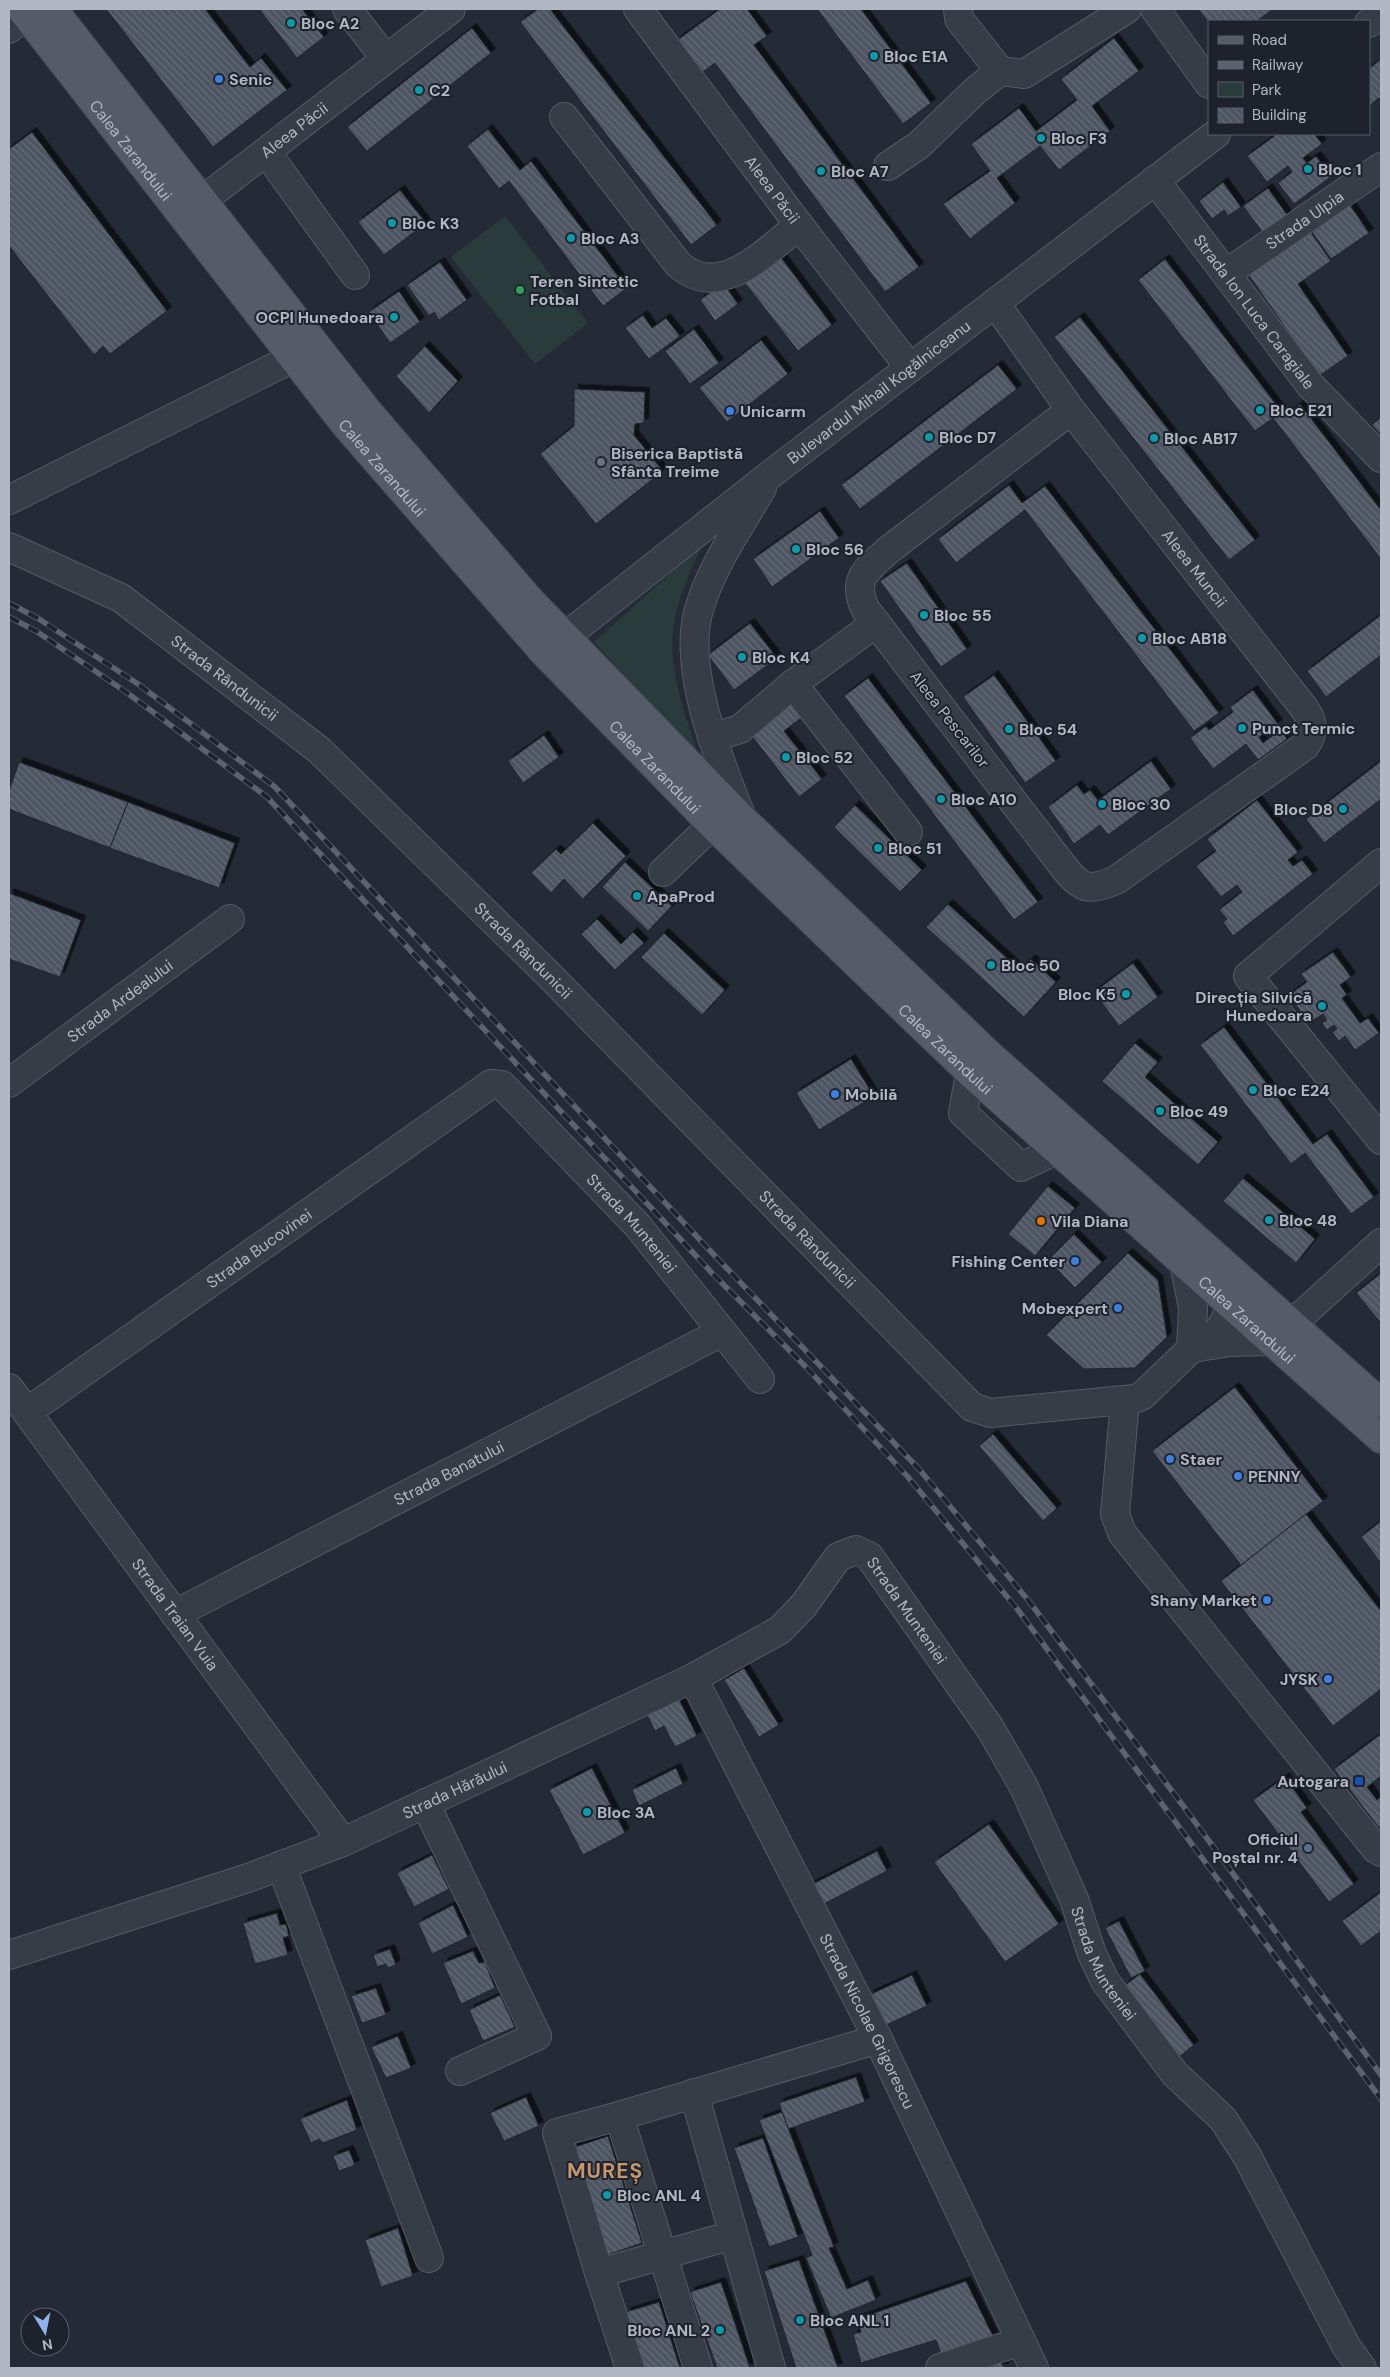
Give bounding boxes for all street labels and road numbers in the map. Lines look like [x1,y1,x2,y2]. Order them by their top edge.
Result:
street label: Calea Zarandului [85,96,177,205]
street label: Aleea Păcii [256,98,332,163]
street label: Aleea Păcii [740,151,804,228]
street label: Strada Ulpia [1262,186,1348,254]
street label: Strada Ion Luca Caragiale [1189,230,1319,394]
street label: Bulevardul Mihail Kogălniceanu [783,315,975,469]
street label: Calea Zarandului [334,415,430,521]
street label: Aleea Muncii [1157,525,1231,612]
street label: Strada Rândunicii [167,630,282,726]
street label: Aleea Pescarilor [905,666,994,772]
street label: Calea Zarandului [604,716,705,818]
street label: Strada Rândunicii [470,898,577,1004]
street label: Strada Ardealului [63,955,177,1047]
street label: Calea Zarandului [893,1000,997,1099]
street label: Strada Munteniei [582,1169,681,1277]
street label: Strada Rândunicii [754,1186,860,1293]
street label: Strada Bucovinei [202,1204,316,1293]
street label: Calea Zarandului [1194,1271,1299,1369]
street label: Strada Banatului [390,1436,508,1510]
street label: Strada Munteniei [862,1553,952,1668]
street label: Strada Traian Vuia [127,1554,223,1675]
street label: Strada Hărăului [399,1757,511,1824]
street label: Strada Munteniei [1066,1904,1141,2025]
street label: Strada Nicolae Grigorescu [815,1930,920,2113]

